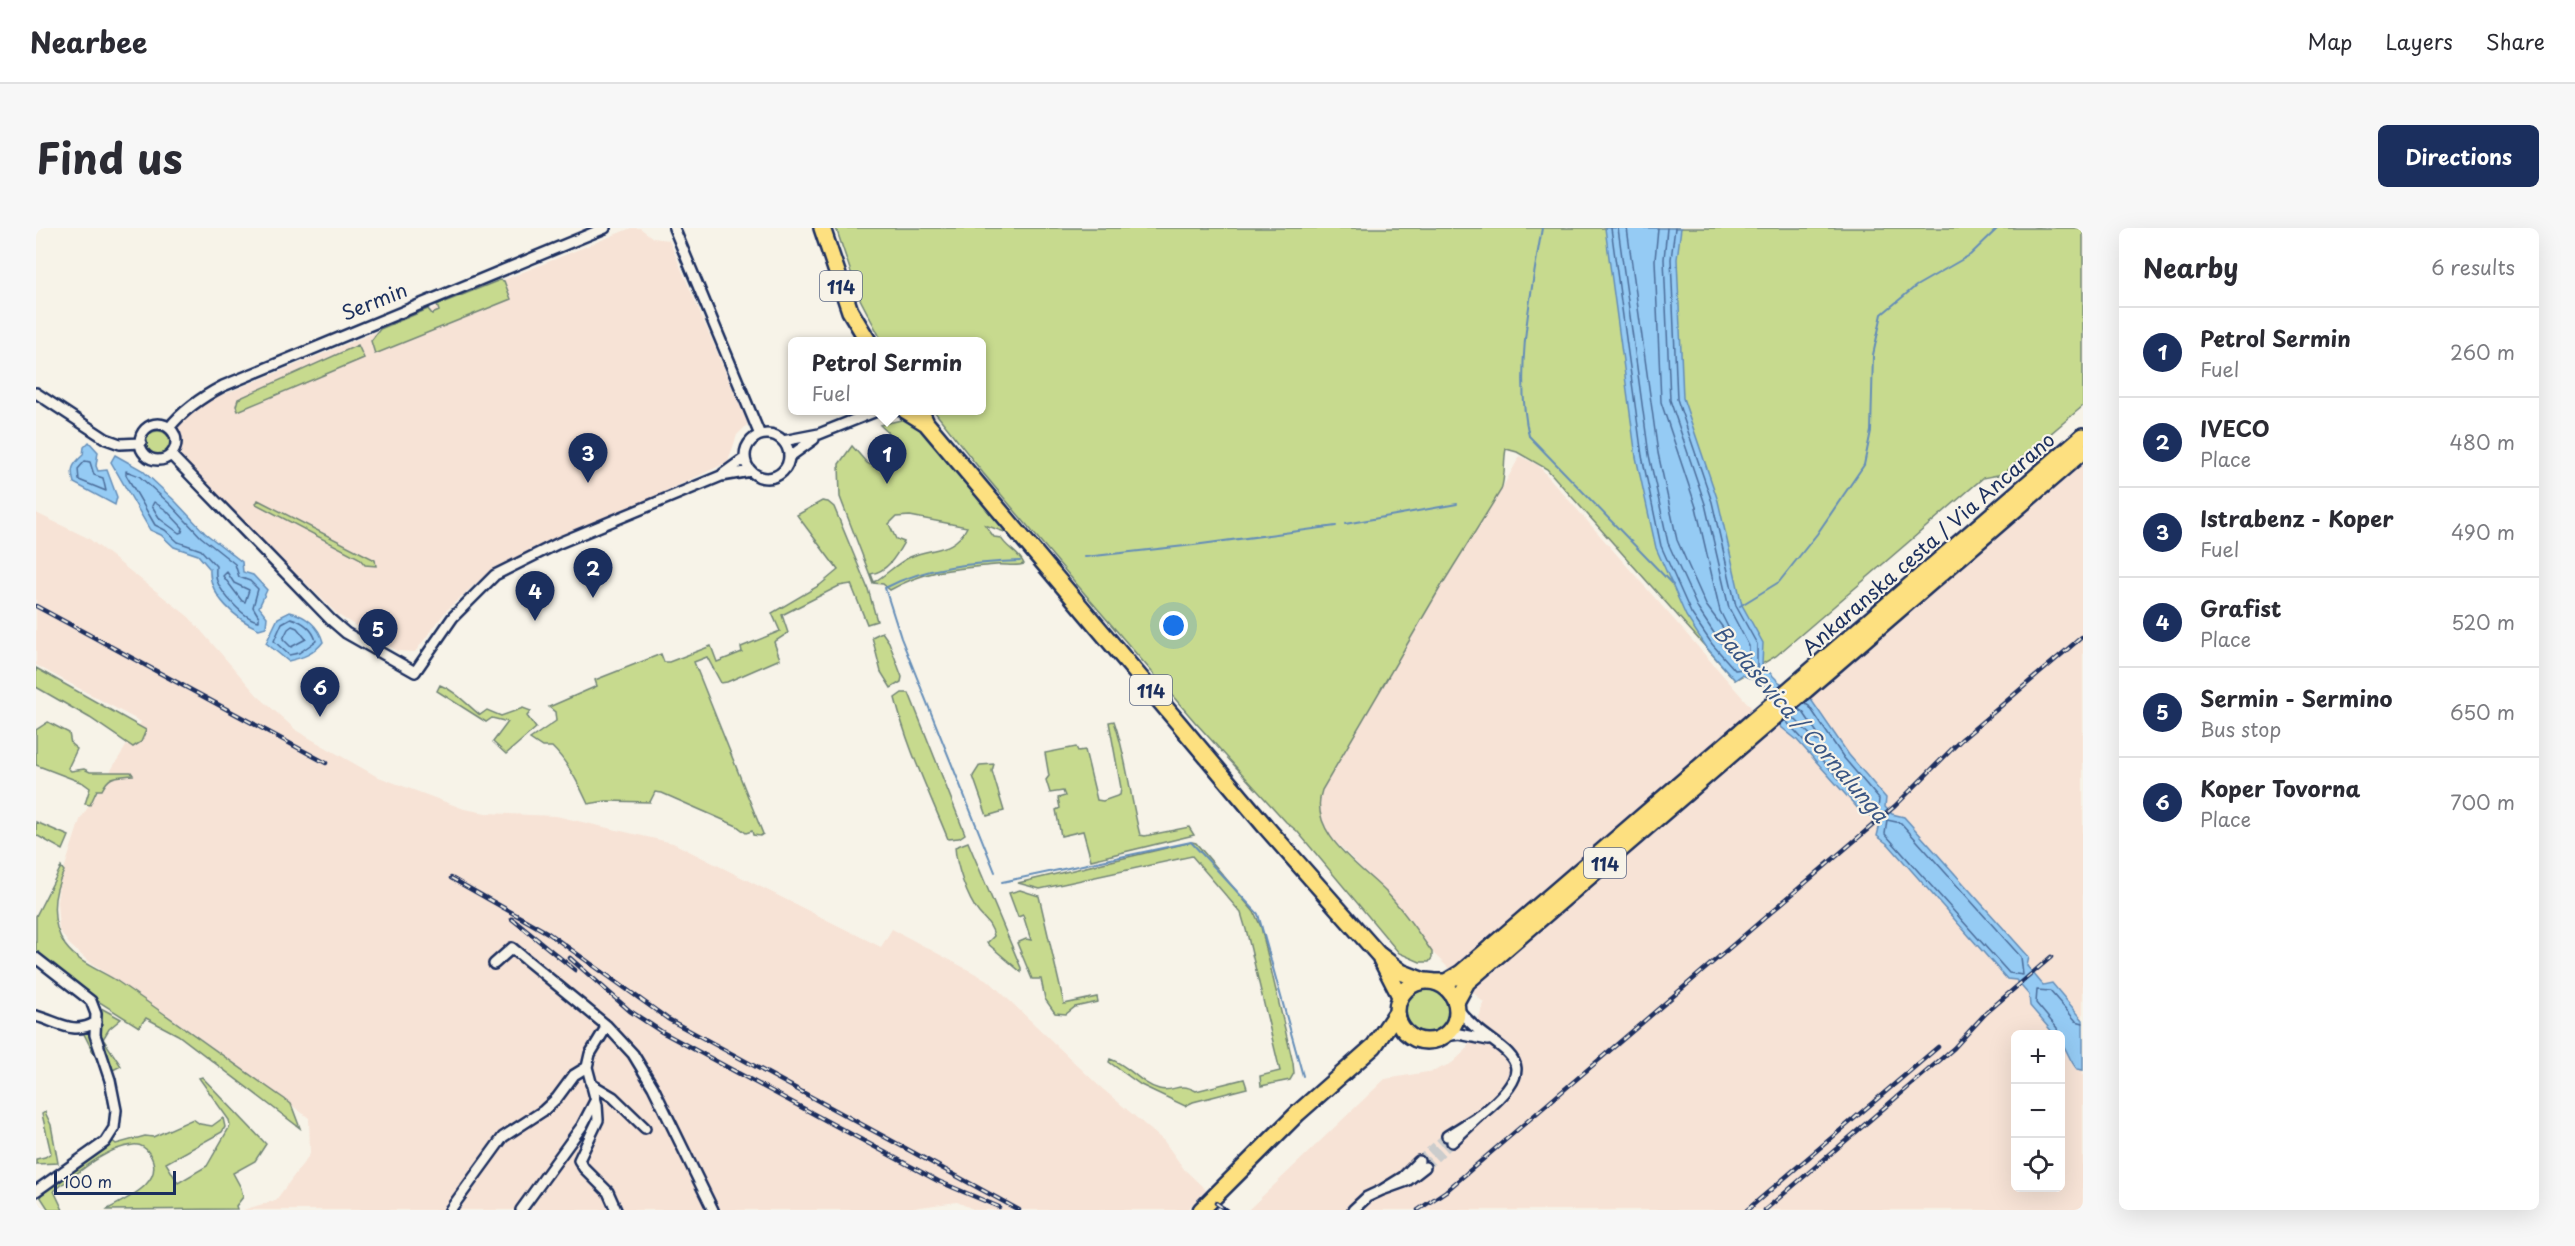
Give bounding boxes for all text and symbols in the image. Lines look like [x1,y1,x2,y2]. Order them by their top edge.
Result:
text: Nearbee [30,20,147,63]
text: Map [2308,25,2352,57]
text: Layers [2385,25,2453,57]
text: Share [2486,25,2545,57]
text: Find us [36,125,183,188]
button: Directions [2378,125,2539,187]
text: Nearby [2143,248,2238,287]
text: 6 results [2431,252,2515,282]
road number: 114 [820,271,862,301]
street label: Sermin [337,274,411,328]
text: Petrol Sermin [2200,321,2351,354]
popup [788,337,986,415]
text: 1 [2158,337,2167,367]
text: 260 m [2450,337,2515,367]
text: Petrol Sermin [812,345,962,378]
text: Fuel [2200,354,2239,384]
text: Fuel [812,378,851,408]
text: IVECO [2200,411,2270,444]
street label: Ankaranska cesta / Via Ancarano [1795,425,2061,661]
text: 2 [2155,427,2170,457]
text: 480 m [2450,427,2515,457]
pin: 3 [568,434,608,483]
pin: 1 [868,434,906,484]
text: Place [2200,444,2251,474]
text: Istrabenz - Koper [2200,501,2393,534]
text: 3 [2156,517,2169,547]
text: 490 m [2451,517,2515,547]
text: Fuel [2200,534,2239,564]
pin: 2 [574,548,612,598]
pin: 4 [516,572,554,621]
text: Grafist [2200,591,2281,624]
text: 4 [2156,607,2169,637]
text: 520 m [2451,607,2515,637]
pin: 5 [358,610,398,659]
your location [1159,611,1188,640]
water label: Badaševica / Cornalunga [1707,617,1898,830]
text: Place [2200,624,2251,654]
pin: 6 [300,668,340,717]
road number: 114 [1130,675,1172,705]
text: Sermin - Sermino [2200,681,2392,714]
text: 5 [2156,697,2169,727]
text: 650 m [2450,697,2515,727]
text: Bus stop [2200,714,2281,744]
text: Koper Tovorna [2200,771,2360,804]
text: 6 [2155,787,2170,817]
text: 700 m [2450,787,2515,817]
text: Place [2200,804,2251,834]
road number: 114 [1584,848,1626,878]
map controls [2011,1030,2065,1192]
button: + [2011,1030,2065,1084]
button: − [2011,1084,2065,1138]
button: locate [2011,1138,2065,1192]
scale bar [54,1168,176,1196]
text: 100 m [63,1169,112,1193]

